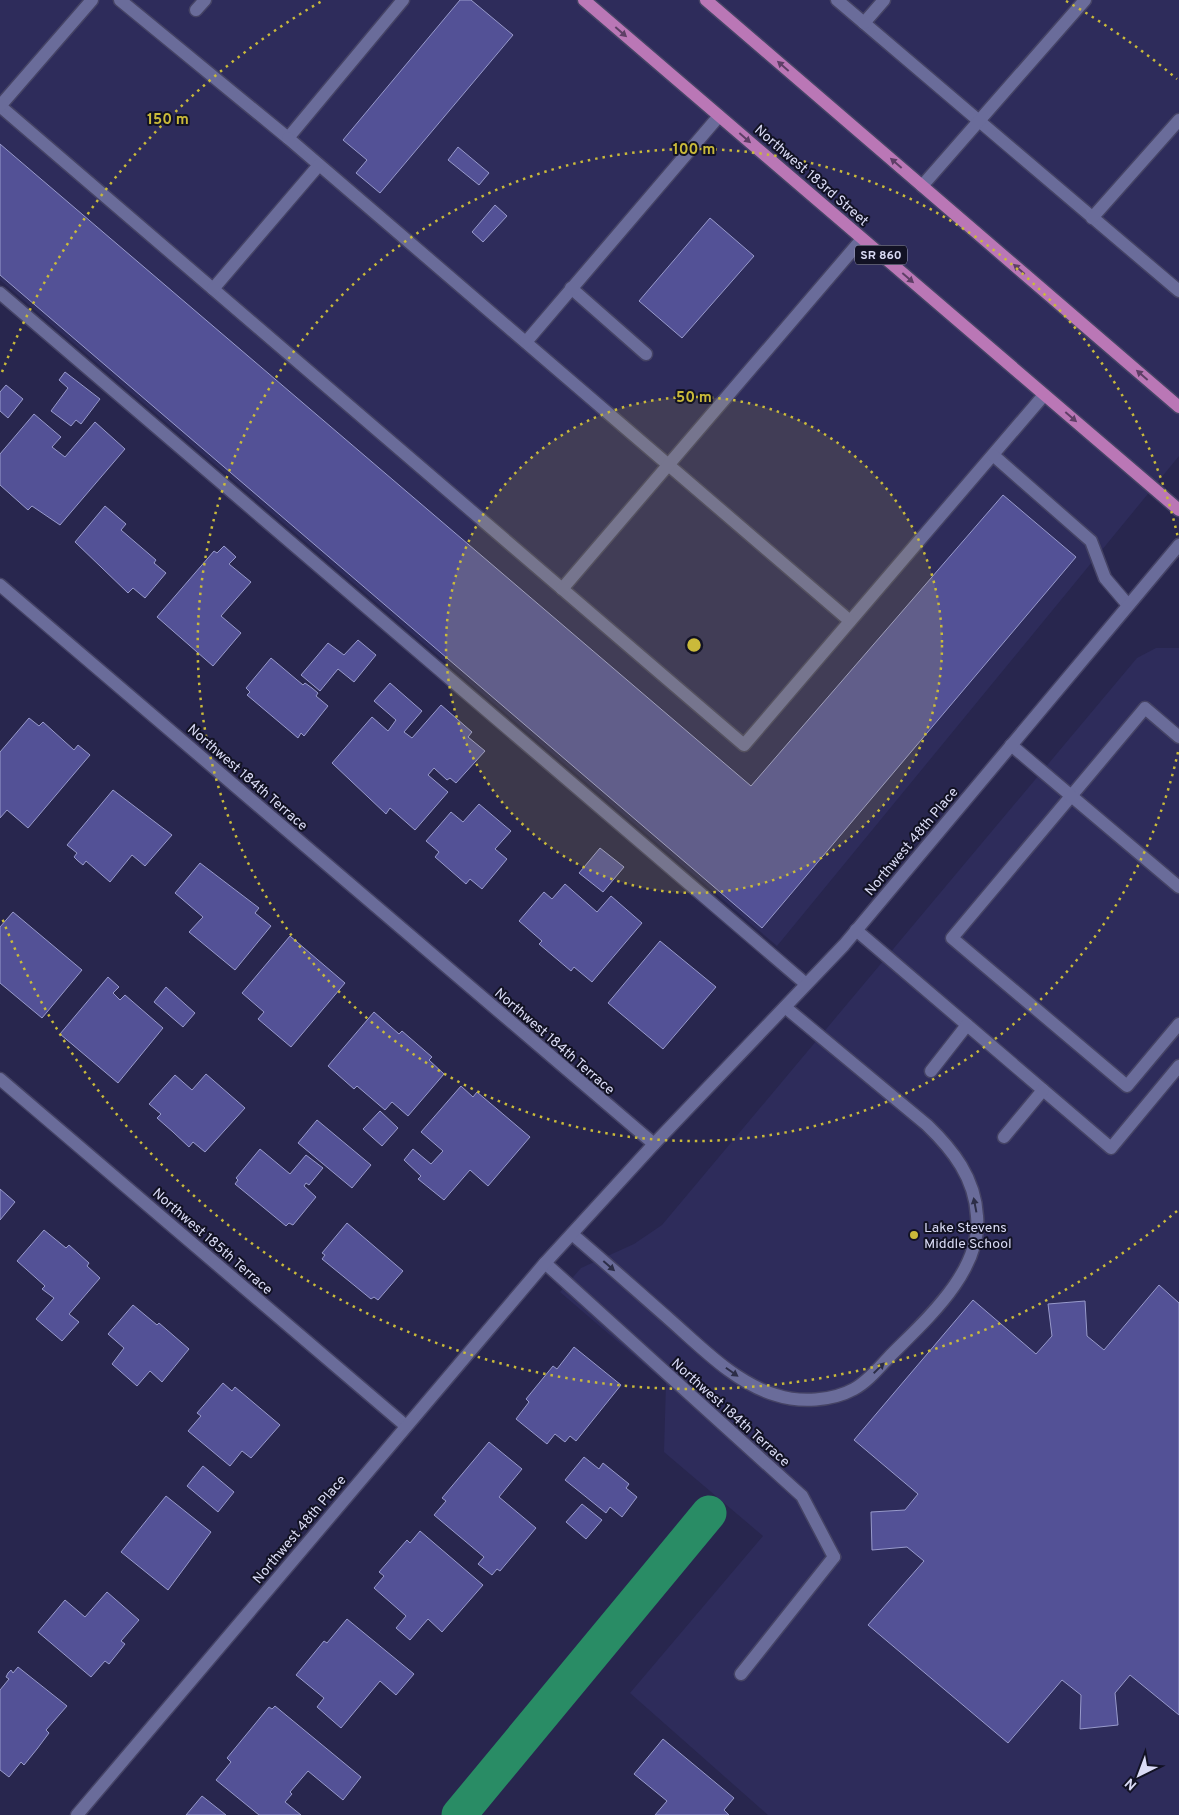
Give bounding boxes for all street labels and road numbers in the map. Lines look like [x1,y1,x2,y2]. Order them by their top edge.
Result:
street label: Northwest 183rd Street [751,122,871,230]
road number: SR 860 [855,246,907,264]
street label: Northwest 184th Terrace [183,721,311,835]
street label: Northwest 48th Place [862,784,962,900]
street label: Northwest 184th Terrace [490,985,618,1099]
street label: Northwest 185th Terrace [148,1185,276,1299]
street label: Northwest 184th Terrace [667,1355,793,1471]
street label: Northwest 48th Place [250,1472,350,1588]

